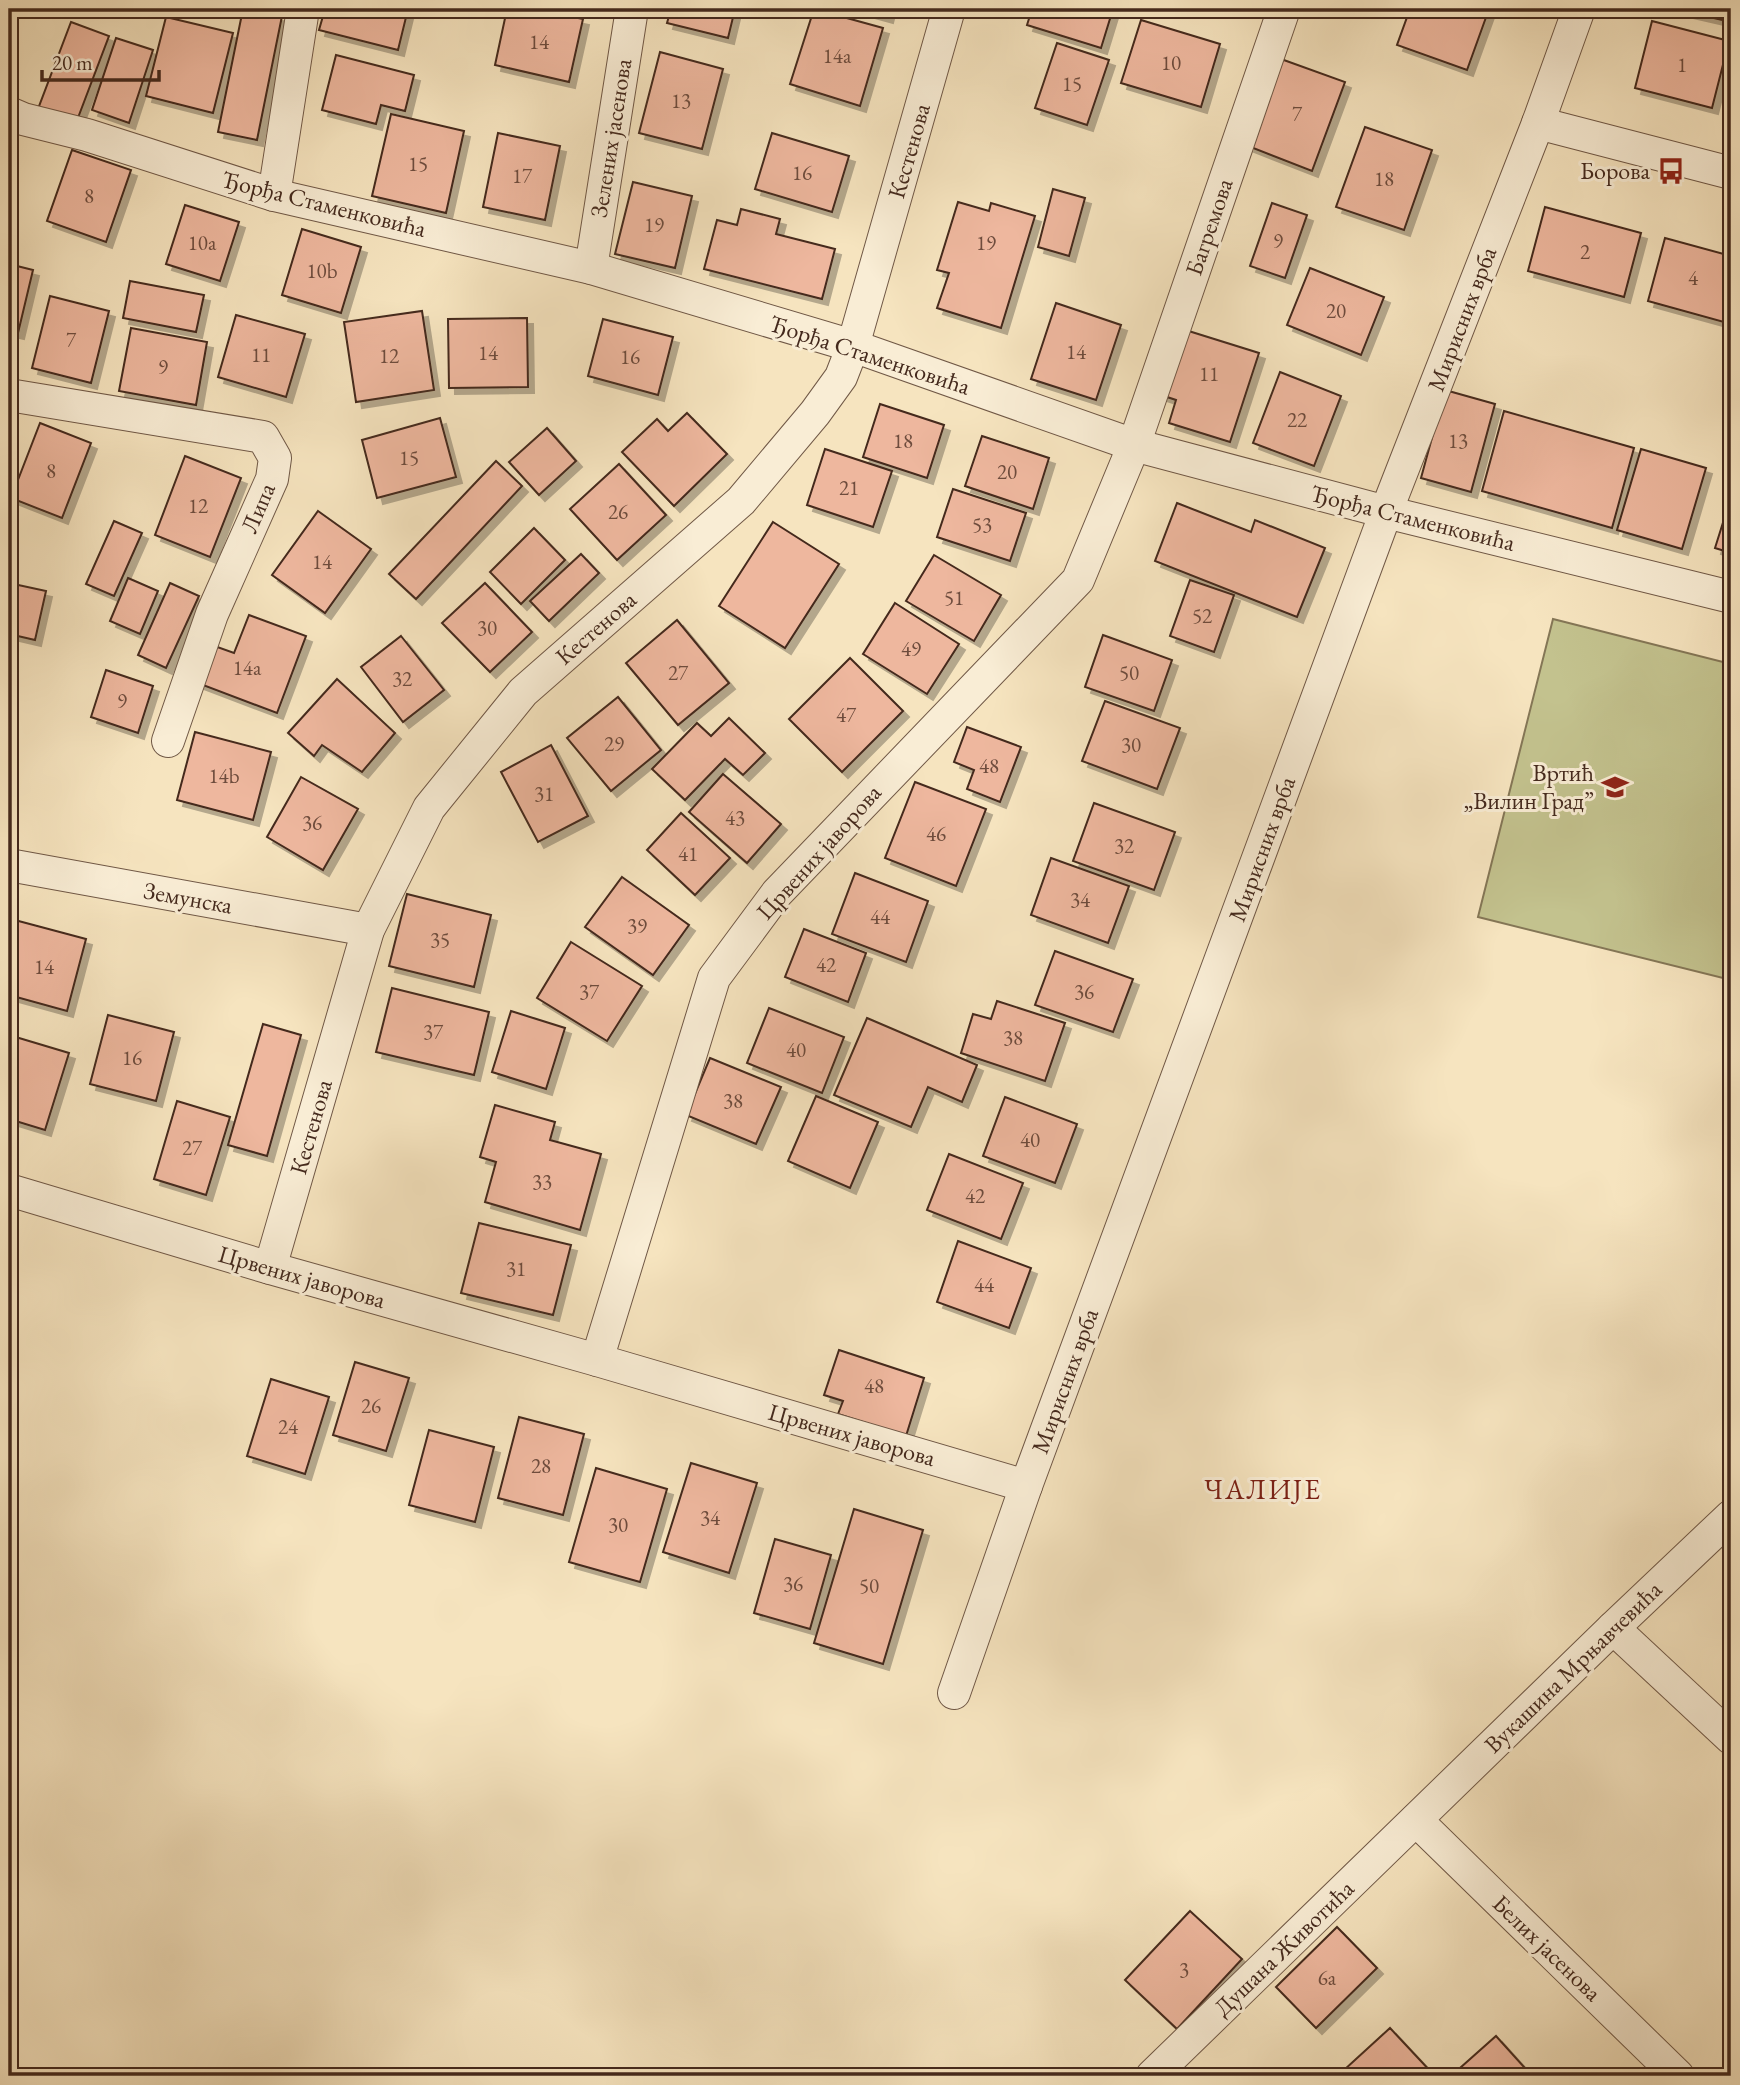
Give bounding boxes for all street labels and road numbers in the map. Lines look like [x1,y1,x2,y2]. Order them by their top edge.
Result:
street label: Зелених јасенова [583,56,638,220]
street label: Кестенова [880,99,937,202]
street label: Ђорђа Стаменковића [219,163,430,244]
street label: Багремова [1177,174,1240,279]
street label: Мирисних врба [1420,242,1503,395]
street label: Ђорђа Стаменковића [766,307,975,402]
street label: Ђорђа Стаменковића [1308,477,1519,558]
street label: Липа [233,478,282,538]
street label: Кестенова [549,584,643,671]
street label: Мирисних врба [1221,772,1302,926]
street label: Црвених јаворова [750,777,888,926]
street label: Земунска [141,874,235,921]
street label: Кестенова [282,1075,339,1178]
street label: Црвених јаворова [215,1238,390,1315]
street label: Мирисних врба [1024,1304,1105,1458]
street label: Црвених јаворова [765,1396,940,1473]
street label: Вукашина Мрњавчевића [1477,1574,1668,1759]
street label: Душана Животића [1207,1873,1361,2022]
street label: Белих јасенова [1486,1888,1609,2008]

